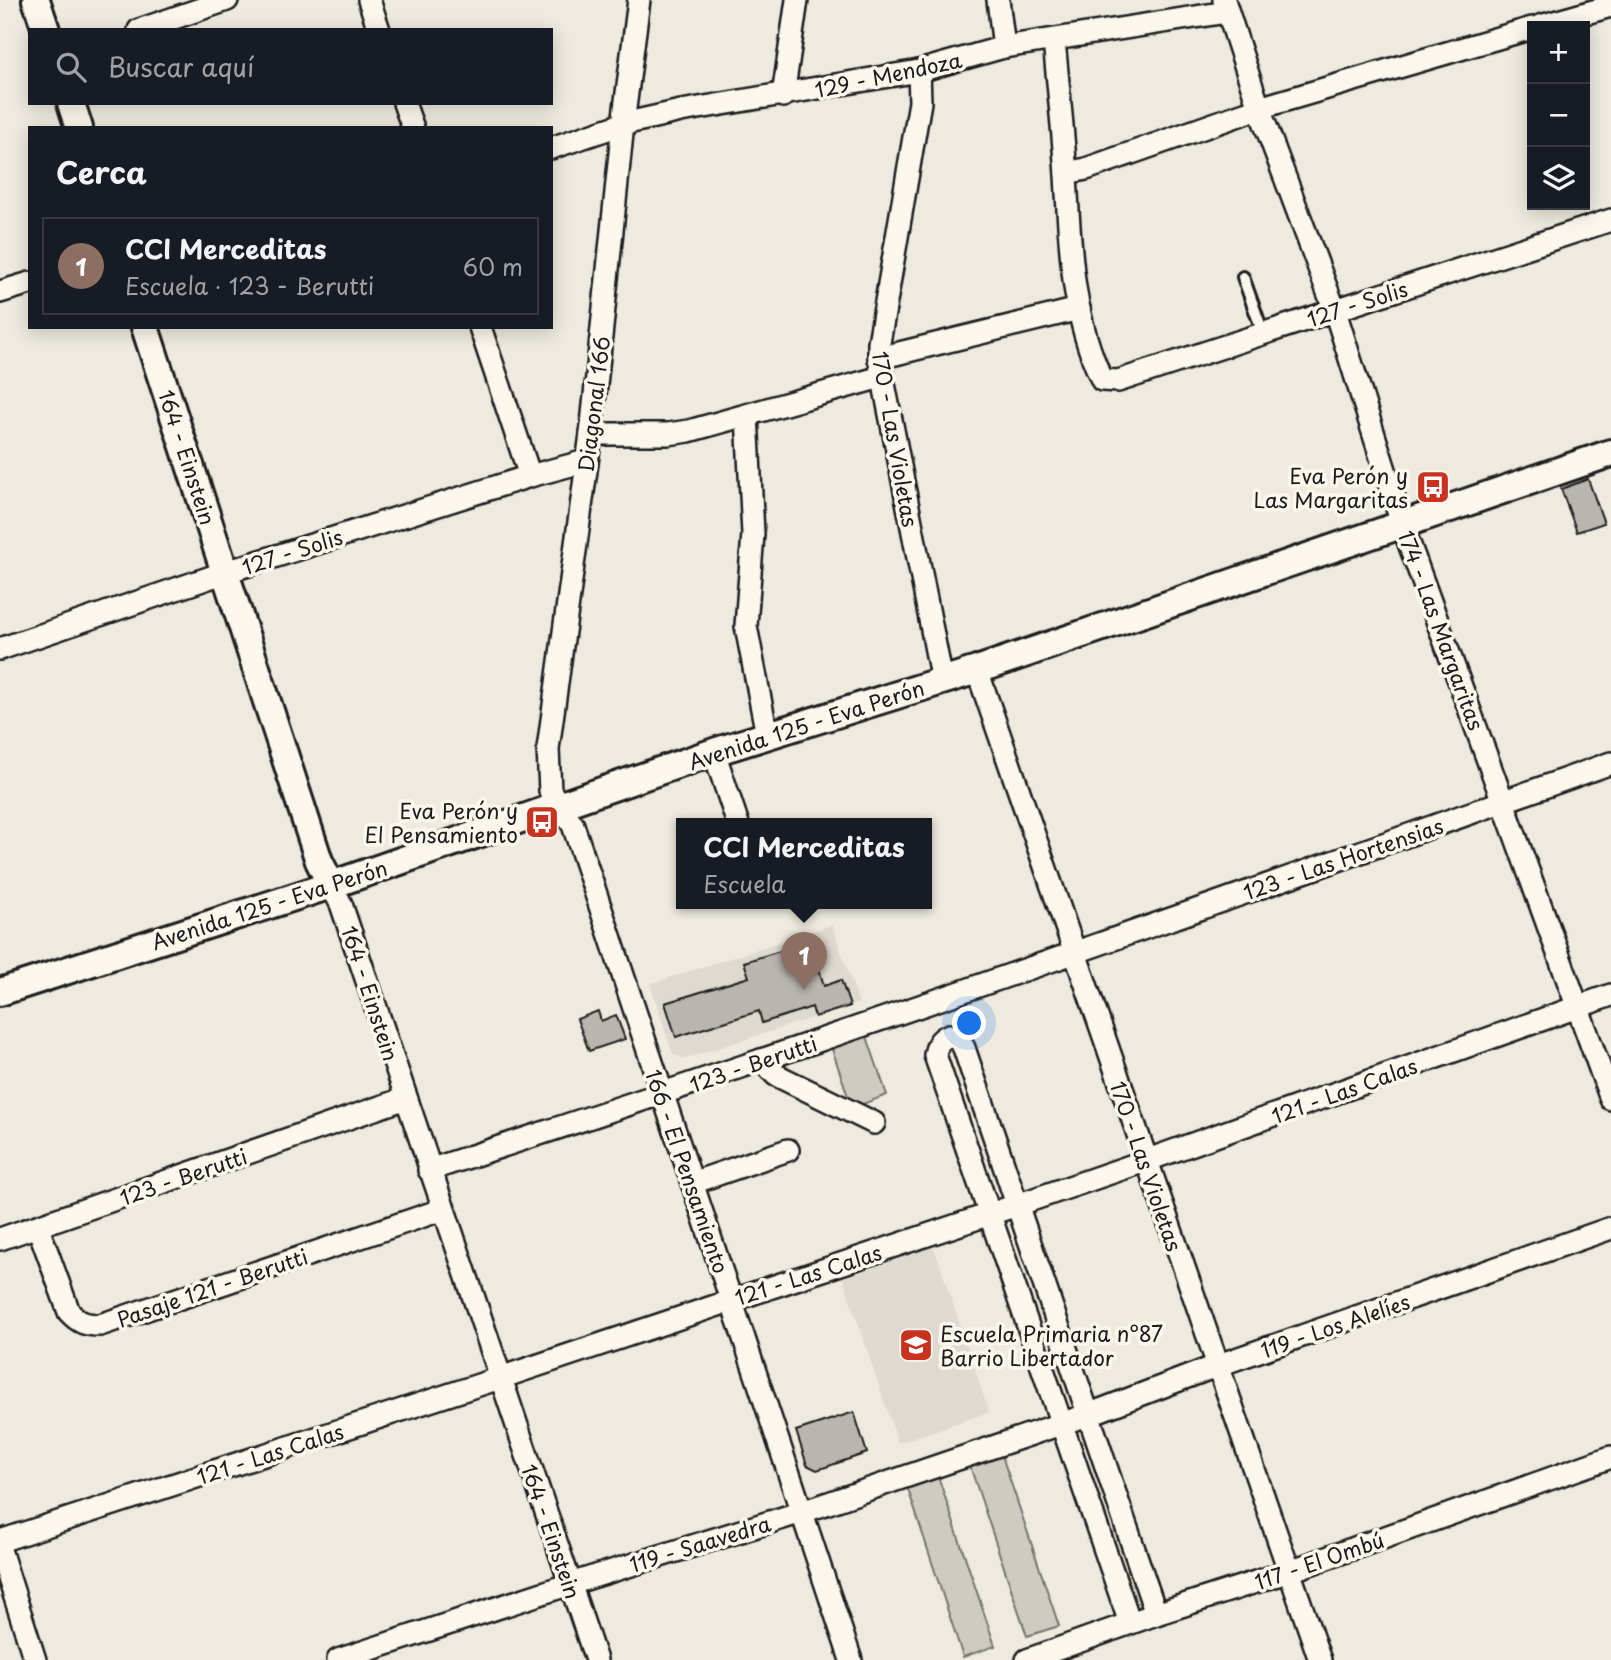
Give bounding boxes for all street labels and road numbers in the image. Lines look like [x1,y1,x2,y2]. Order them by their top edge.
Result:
street label: 129 - Mendoza [812,43,965,105]
street label: 127 - Solis [1302,272,1412,334]
street label: Diagonal 166 [569,334,617,474]
street label: 170 - Las Violetas [865,349,927,529]
street label: 164 - Einstein [151,385,225,529]
street label: 127 - Solis [237,520,347,582]
street label: 174 - Las Margaritas [1391,526,1493,734]
street label: Avenida 125 - Eva Perón [684,671,928,777]
street label: 123 - Las Hortensias [1239,809,1447,907]
street label: Avenida 125 - Eva Perón [147,851,391,957]
street label: 164 - Einstein [334,921,408,1065]
street label: 123 - Berutti [685,1026,821,1100]
street label: 121 - Las Calas [1267,1049,1421,1131]
street label: 166 - El Pensamiento [638,1065,738,1277]
street label: 170 - Las Violetas [1103,1077,1191,1255]
street label: 123 - Berutti [115,1139,251,1213]
street label: 121 - Las Calas [730,1235,886,1313]
street label: Pasaje 121 - Berutti [112,1239,312,1335]
street label: 119 - Los Alelíes [1256,1285,1414,1365]
street label: 121 - Las Calas [192,1414,348,1492]
street label: 164 - Einstein [514,1459,590,1603]
street label: 119 - Saavedra [626,1506,775,1580]
street label: 117 - El Ombú [1250,1523,1388,1597]

